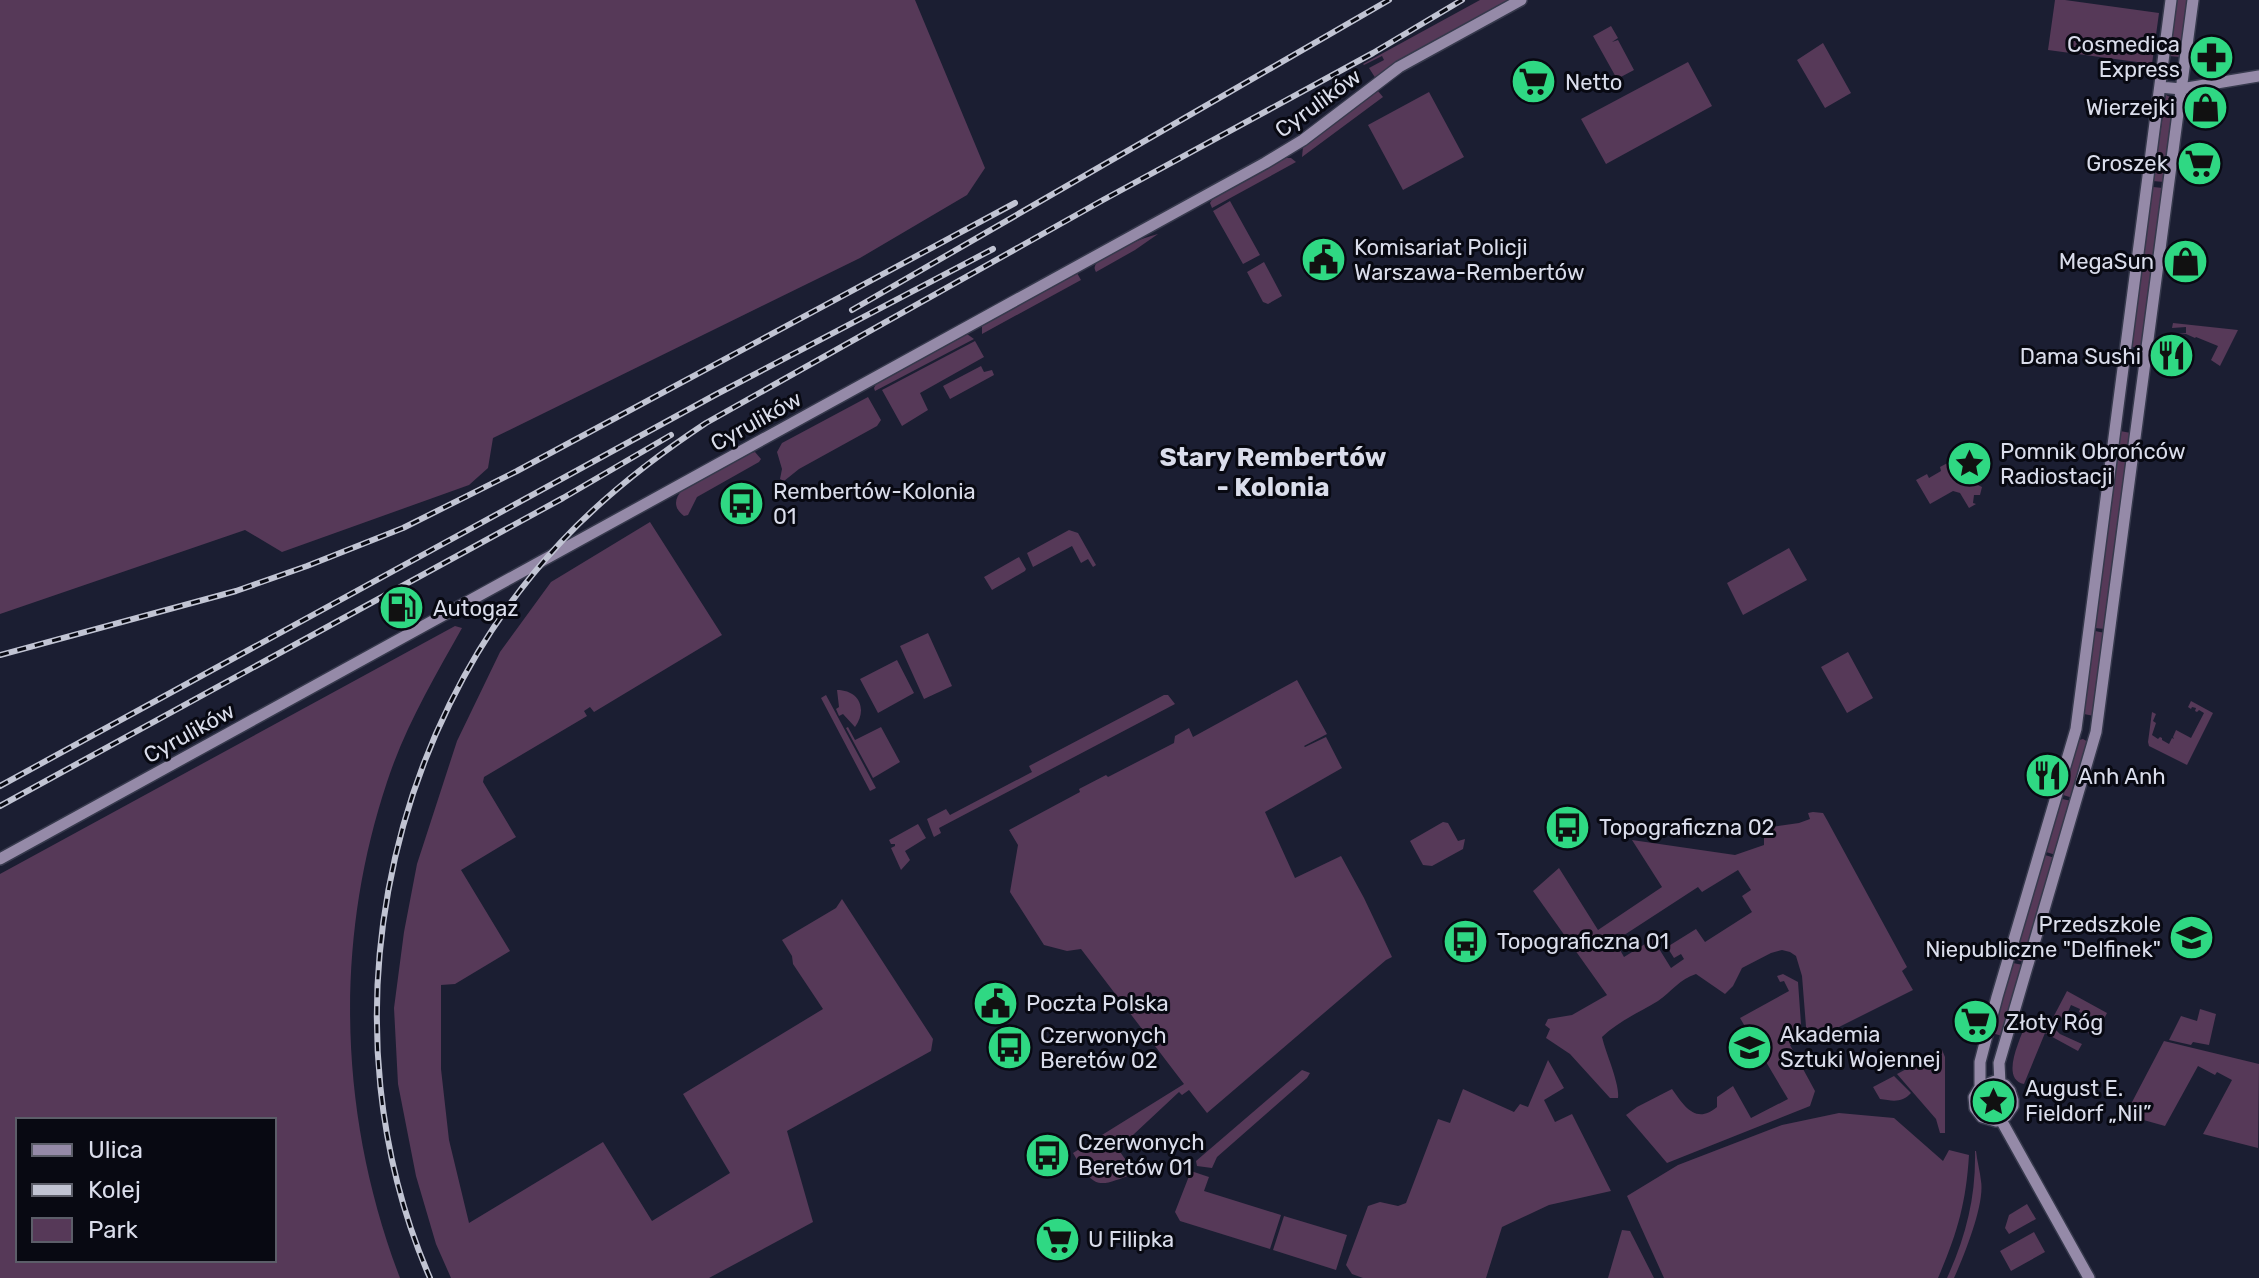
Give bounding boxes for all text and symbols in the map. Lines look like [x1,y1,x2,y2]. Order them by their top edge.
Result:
place label: Cosmedica Express [2067,31,2180,83]
pharmacy icon: Cosmedica Express [2187,33,2235,81]
supermarket icon: Netto [1510,58,1558,106]
street label: Cyrulików [1270,63,1366,143]
place label: Netto [1565,69,1622,96]
shop icon: Wierzejki [2182,83,2230,131]
place label: Wierzejki [2086,94,2175,121]
supermarket icon: Groszek [2175,139,2223,187]
place label: Groszek [2086,150,2169,177]
place label: Komisariat Policji Warszawa-Rembertów [1354,234,1585,286]
public building icon: Komisariat Policji Warszawa-Rembertów [1299,236,1347,284]
shop icon: MegaSun [2161,237,2209,285]
place label: MegaSun [2059,248,2154,275]
restaurant icon: Dama Sushi [2148,332,2196,380]
place label: Dama Sushi [2020,343,2141,370]
street label: Cyrulików [706,385,806,457]
place label: Pomnik Obrońców Radiostacji [2000,438,2186,490]
place icon: Pomnik Obrońców Radiostacji [1945,440,1993,488]
district label: Stary Rembertów - Kolonia [1159,442,1387,503]
place label: Rembertów-Kolonia 01 [773,478,976,530]
bus stop icon: Rembertów-Kolonia 01 [718,480,766,528]
fuel station icon: Autogaz [378,584,426,632]
place label: Autogaz [433,595,519,622]
street label: Cyrulików [139,697,239,769]
restaurant icon: Anh Anh [2023,752,2071,800]
place label: Anh Anh [2078,763,2166,790]
bus stop icon: Topograficzna 02 [1544,803,1592,851]
place label: Topograficzna 02 [1599,814,1775,841]
place label: Przedszkole Niepubliczne "Delfinek" [1925,911,2161,963]
school or university icon: Przedszkole Niepubliczne "Delfinek" [2168,913,2216,961]
bus stop icon: Topograficzna 01 [1442,917,1490,965]
place label: Topograficzna 01 [1497,928,1669,955]
public building icon: Poczta Polska [971,979,1019,1027]
place label: Poczta Polska [1026,990,1169,1017]
supermarket icon: Złoty Róg [1951,998,1999,1046]
place label: Złoty Róg [2006,1009,2103,1036]
place label: Akademia Sztuki Wojennej [1780,1021,1941,1073]
place label: Czerwonych Beretów 02 [1040,1022,1167,1074]
school or university icon: Akademia Sztuki Wojennej [1725,1023,1773,1071]
bus stop icon: Czerwonych Beretów 02 [985,1024,1033,1072]
place label: August E. Fieldorf „Nil” [2025,1075,2152,1127]
place icon: August E. Fieldorf „Nil” [1970,1077,2018,1125]
legend [16,1118,276,1262]
place label: Czerwonych Beretów 01 [1078,1129,1205,1181]
bus stop icon: Czerwonych Beretów 01 [1023,1131,1071,1179]
text: Ulica [88,1136,143,1164]
text: Kolej [88,1176,141,1204]
supermarket icon: U Filipka [1033,1215,1081,1263]
text: Park [88,1216,139,1244]
place label: U Filipka [1088,1226,1174,1253]

